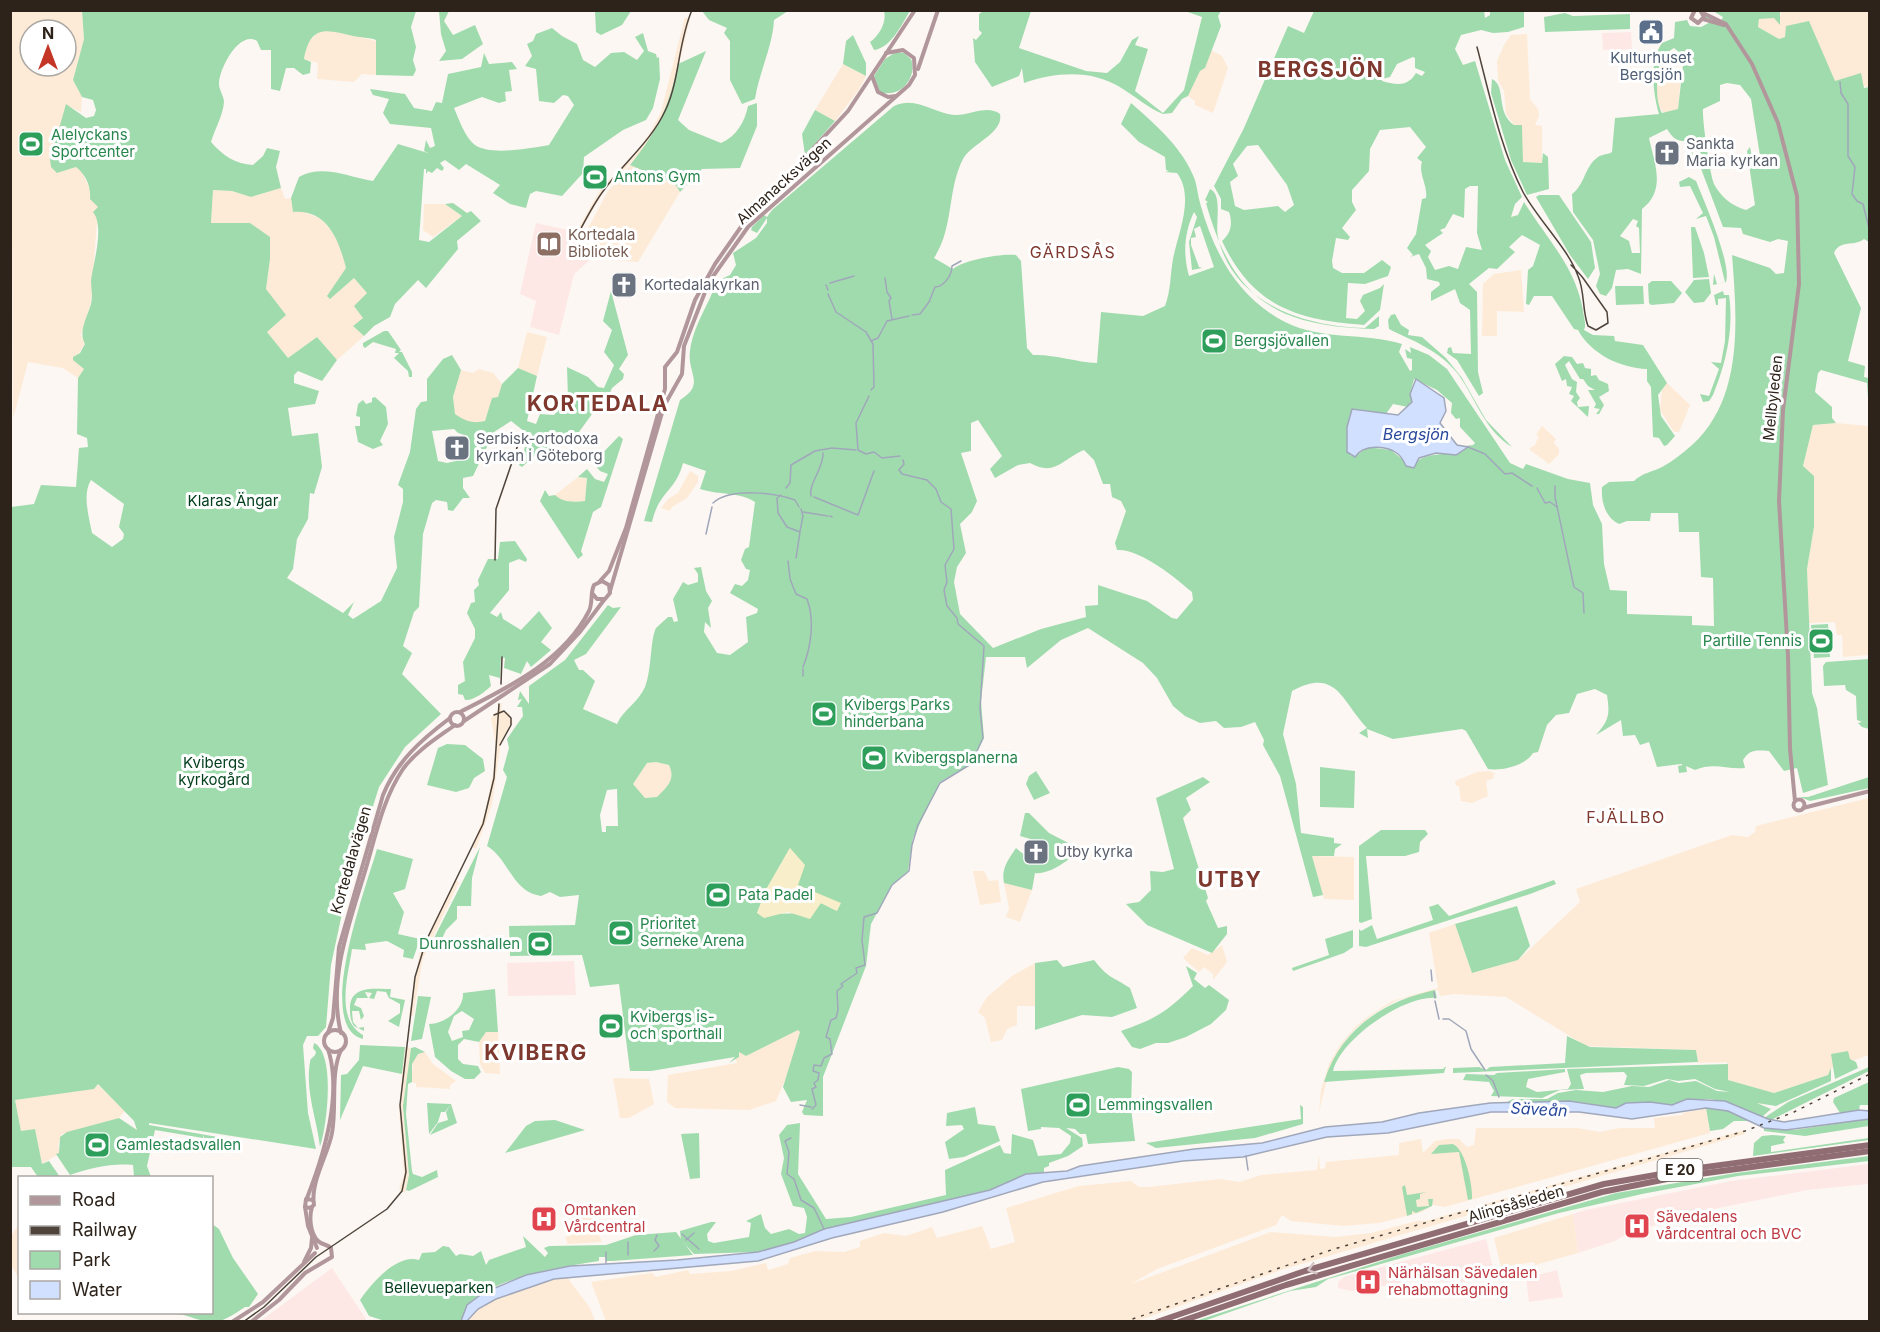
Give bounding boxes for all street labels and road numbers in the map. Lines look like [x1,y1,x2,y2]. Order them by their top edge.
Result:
street label: Almanacksvägen [732,133,835,228]
street label: Mellbyleden [1759,354,1786,442]
street label: Kortedalavägen [326,804,375,916]
road number: E 20 [1658,1159,1702,1181]
street label: Alingsåsleden [1466,1181,1566,1226]

